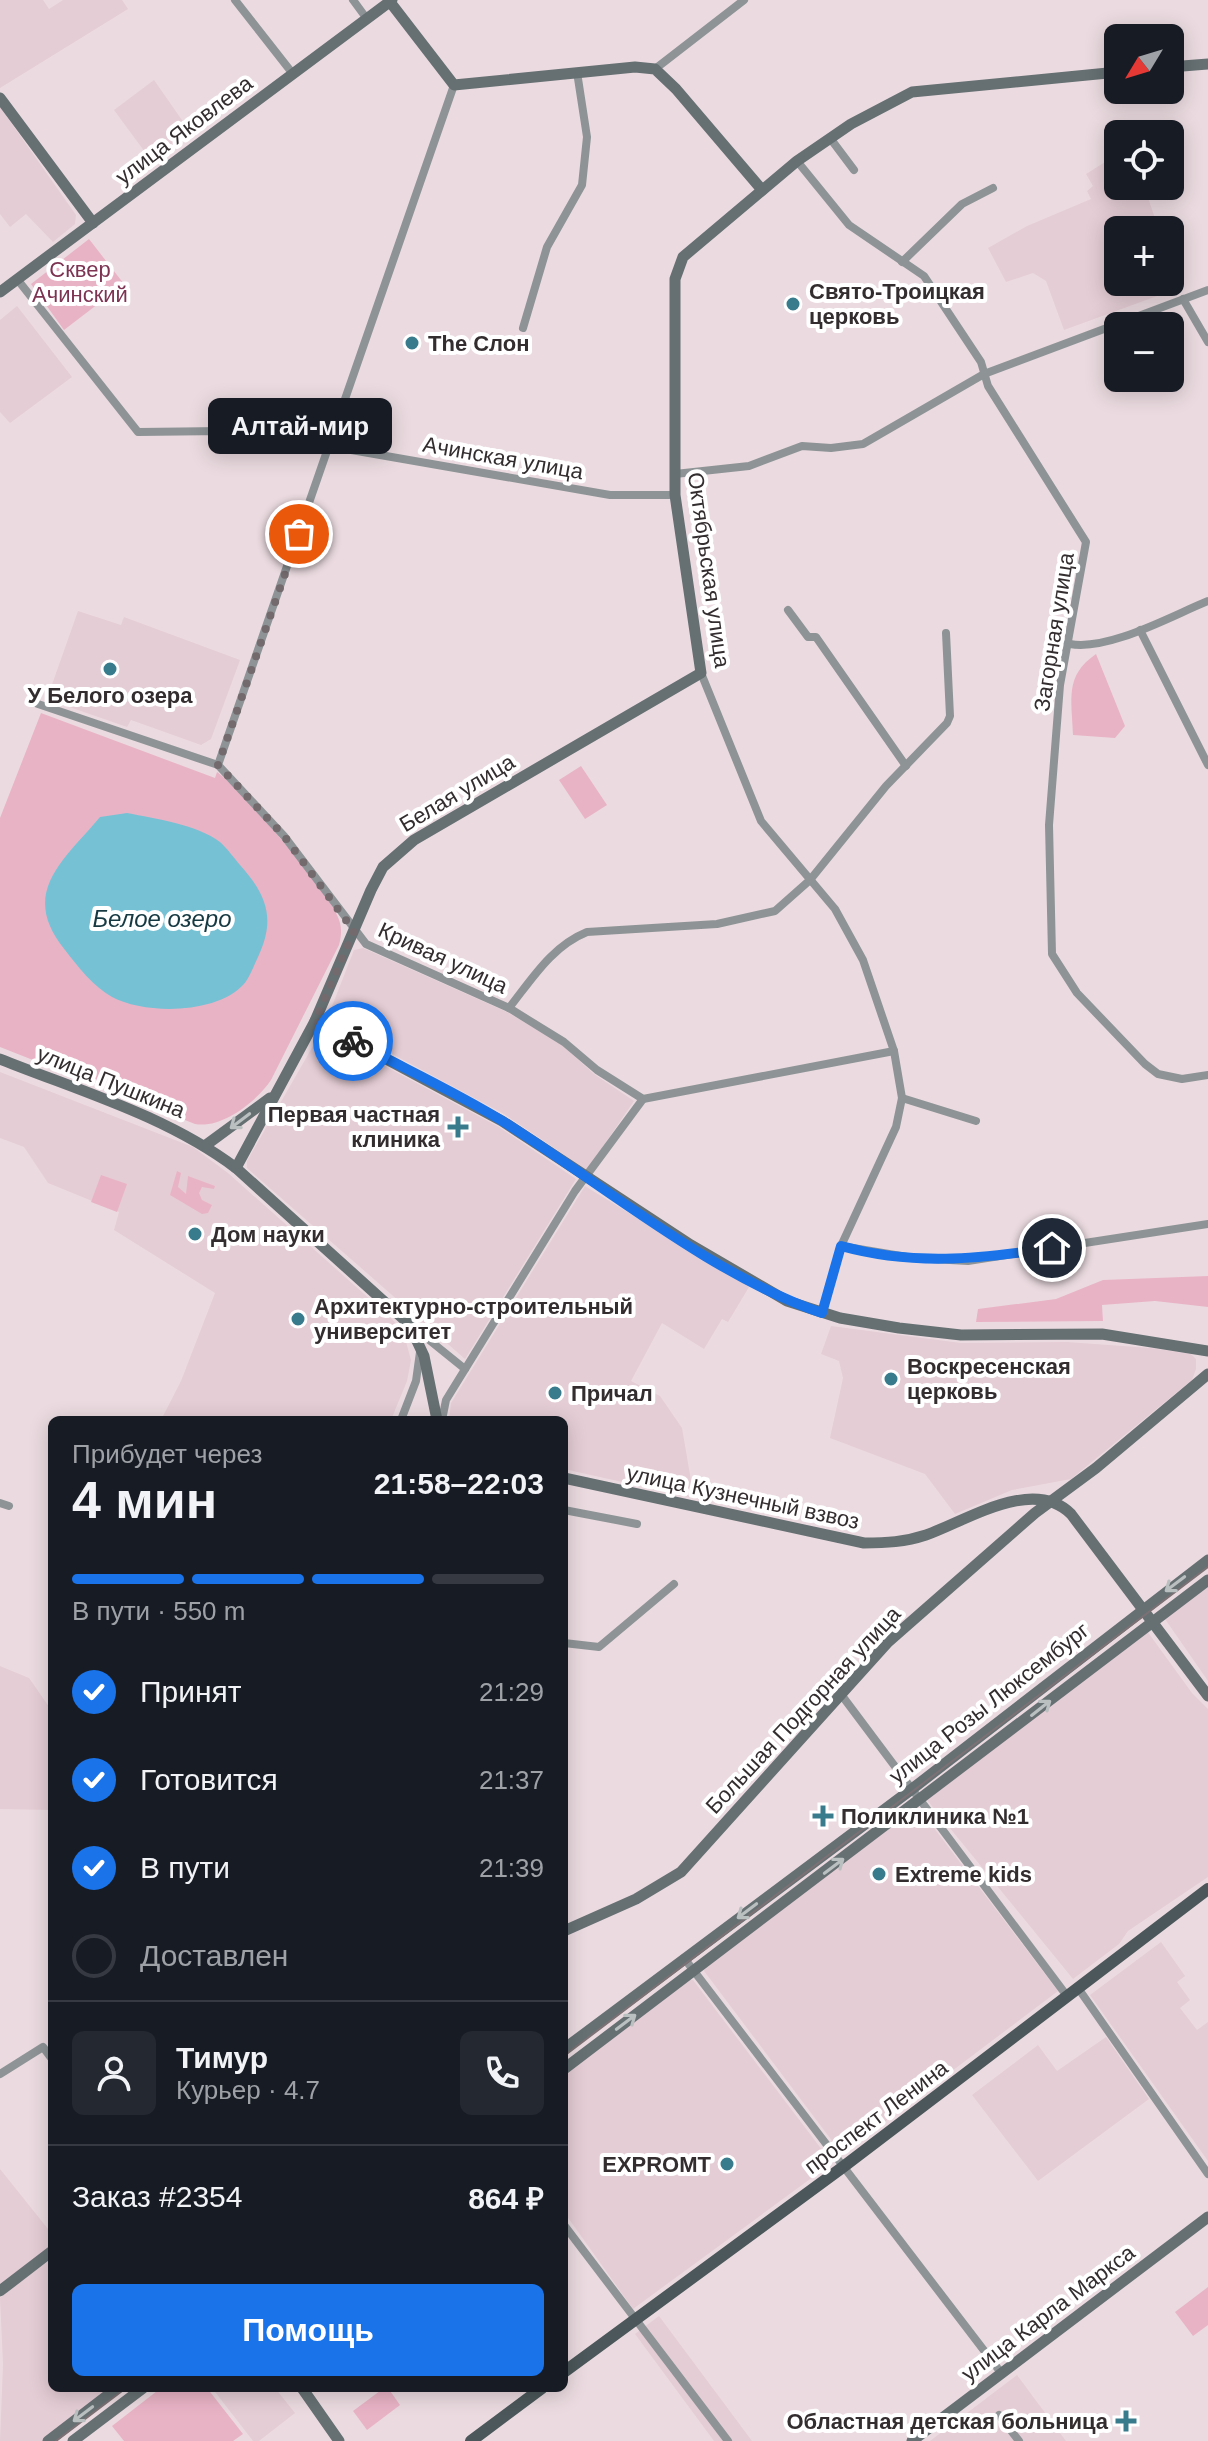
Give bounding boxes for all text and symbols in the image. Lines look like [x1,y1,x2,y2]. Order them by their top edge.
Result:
north arrow [1104,24,1184,104]
map controls [1104,24,1184,392]
street label: улица Яковлева [111,70,258,189]
button: locate [1104,120,1184,200]
button: + [1104,216,1184,296]
park label: Сквер Ачинский [32,257,128,307]
place label: Свято-Троицкая церковь [809,279,985,329]
marker: Свято-Троицкая церковь [784,295,802,313]
button: − [1104,312,1184,392]
place label: The Слон [428,331,530,356]
marker: The Слон [403,334,421,352]
callout: Алтай-мир [207,398,391,454]
text: Алтай-мир [231,411,369,441]
street label: Ачинская улица [421,432,586,485]
street label: Октябрьская улица [683,471,735,670]
pin [265,500,333,568]
icon: bag [277,512,321,556]
street label: Загорная улица [1029,550,1079,713]
marker: У Белого озера [101,660,119,678]
place label: У Белого озера [27,683,193,708]
street label: Белая улица [395,749,520,837]
water label: Белое озеро [92,905,232,932]
street label: Кривая улица [374,917,512,999]
courier [313,1001,393,1081]
icon: bike [331,1019,375,1063]
street label: улица Пушкина [33,1041,189,1123]
place label: Первая частная клиника [268,1102,441,1152]
one-way arrow [230,1113,251,1130]
marker: Первая частная клиника [447,1116,469,1138]
pin [1018,1214,1086,1282]
place label: Дом науки [211,1222,325,1247]
marker: Дом науки [186,1225,204,1243]
icon: home [1030,1226,1074,1270]
place label: Архитектурно-строительный университет [314,1294,633,1344]
marker: Архитектурно-строительный университет [289,1310,307,1328]
place label: Воскресенская церковь [907,1354,1071,1404]
marker: Воскресенская церковь [882,1370,900,1388]
place label: Причал [571,1381,653,1406]
marker: Причал [546,1384,564,1402]
text: Прибудет через [72,1439,262,1469]
street label: улица Кузнечный взвоз [624,1460,862,1534]
text: 21:58–22:03 [374,1467,544,1500]
text: 4 мин [72,1471,217,1529]
one-way arrow [1165,1576,1187,1593]
text: В пути · 550 m [72,1596,245,1626]
street label: Большая Подгорная улица [701,1601,906,1819]
street label: улица Розы Люксембург [884,1617,1094,1789]
icon: check [72,1670,116,1714]
text: Принят [140,1675,242,1708]
text: 21:29 [479,1677,544,1707]
one-way arrow [1030,1700,1051,1717]
icon: check [72,1758,116,1802]
text: Готовится [140,1763,278,1796]
text: 21:37 [479,1765,544,1795]
place label: Поликлиника №1 [841,1804,1029,1829]
marker: Поликлиника №1 [812,1805,834,1827]
icon: check [72,1846,116,1890]
text: В пути [140,1851,230,1884]
text: 21:39 [479,1853,544,1883]
one-way arrow [823,1857,844,1874]
place label: Extreme kids [895,1862,1032,1887]
marker: Extreme kids [870,1865,888,1883]
one-way arrow [737,1902,758,1919]
text: Доставлен [140,1939,288,1972]
one-way arrow [615,2013,636,2030]
button: person [72,2031,156,2115]
button: phone [460,2031,544,2115]
text: Тимур [176,2041,268,2074]
street label: проспект Ленина [799,2054,953,2179]
text: Курьер · 4.7 [176,2075,320,2105]
place label: EXPROMT [602,2152,712,2177]
marker: EXPROMT [718,2155,736,2173]
text: Заказ #2354 [72,2180,242,2213]
text: 864 ₽ [468,2182,544,2215]
street label: улица Карла Маркса [956,2239,1140,2386]
button: Помощь [72,2284,544,2376]
one-way arrow [72,2406,94,2423]
place label: Областная детская больница [787,2409,1109,2434]
marker: Областная детская больница [1115,2410,1137,2432]

